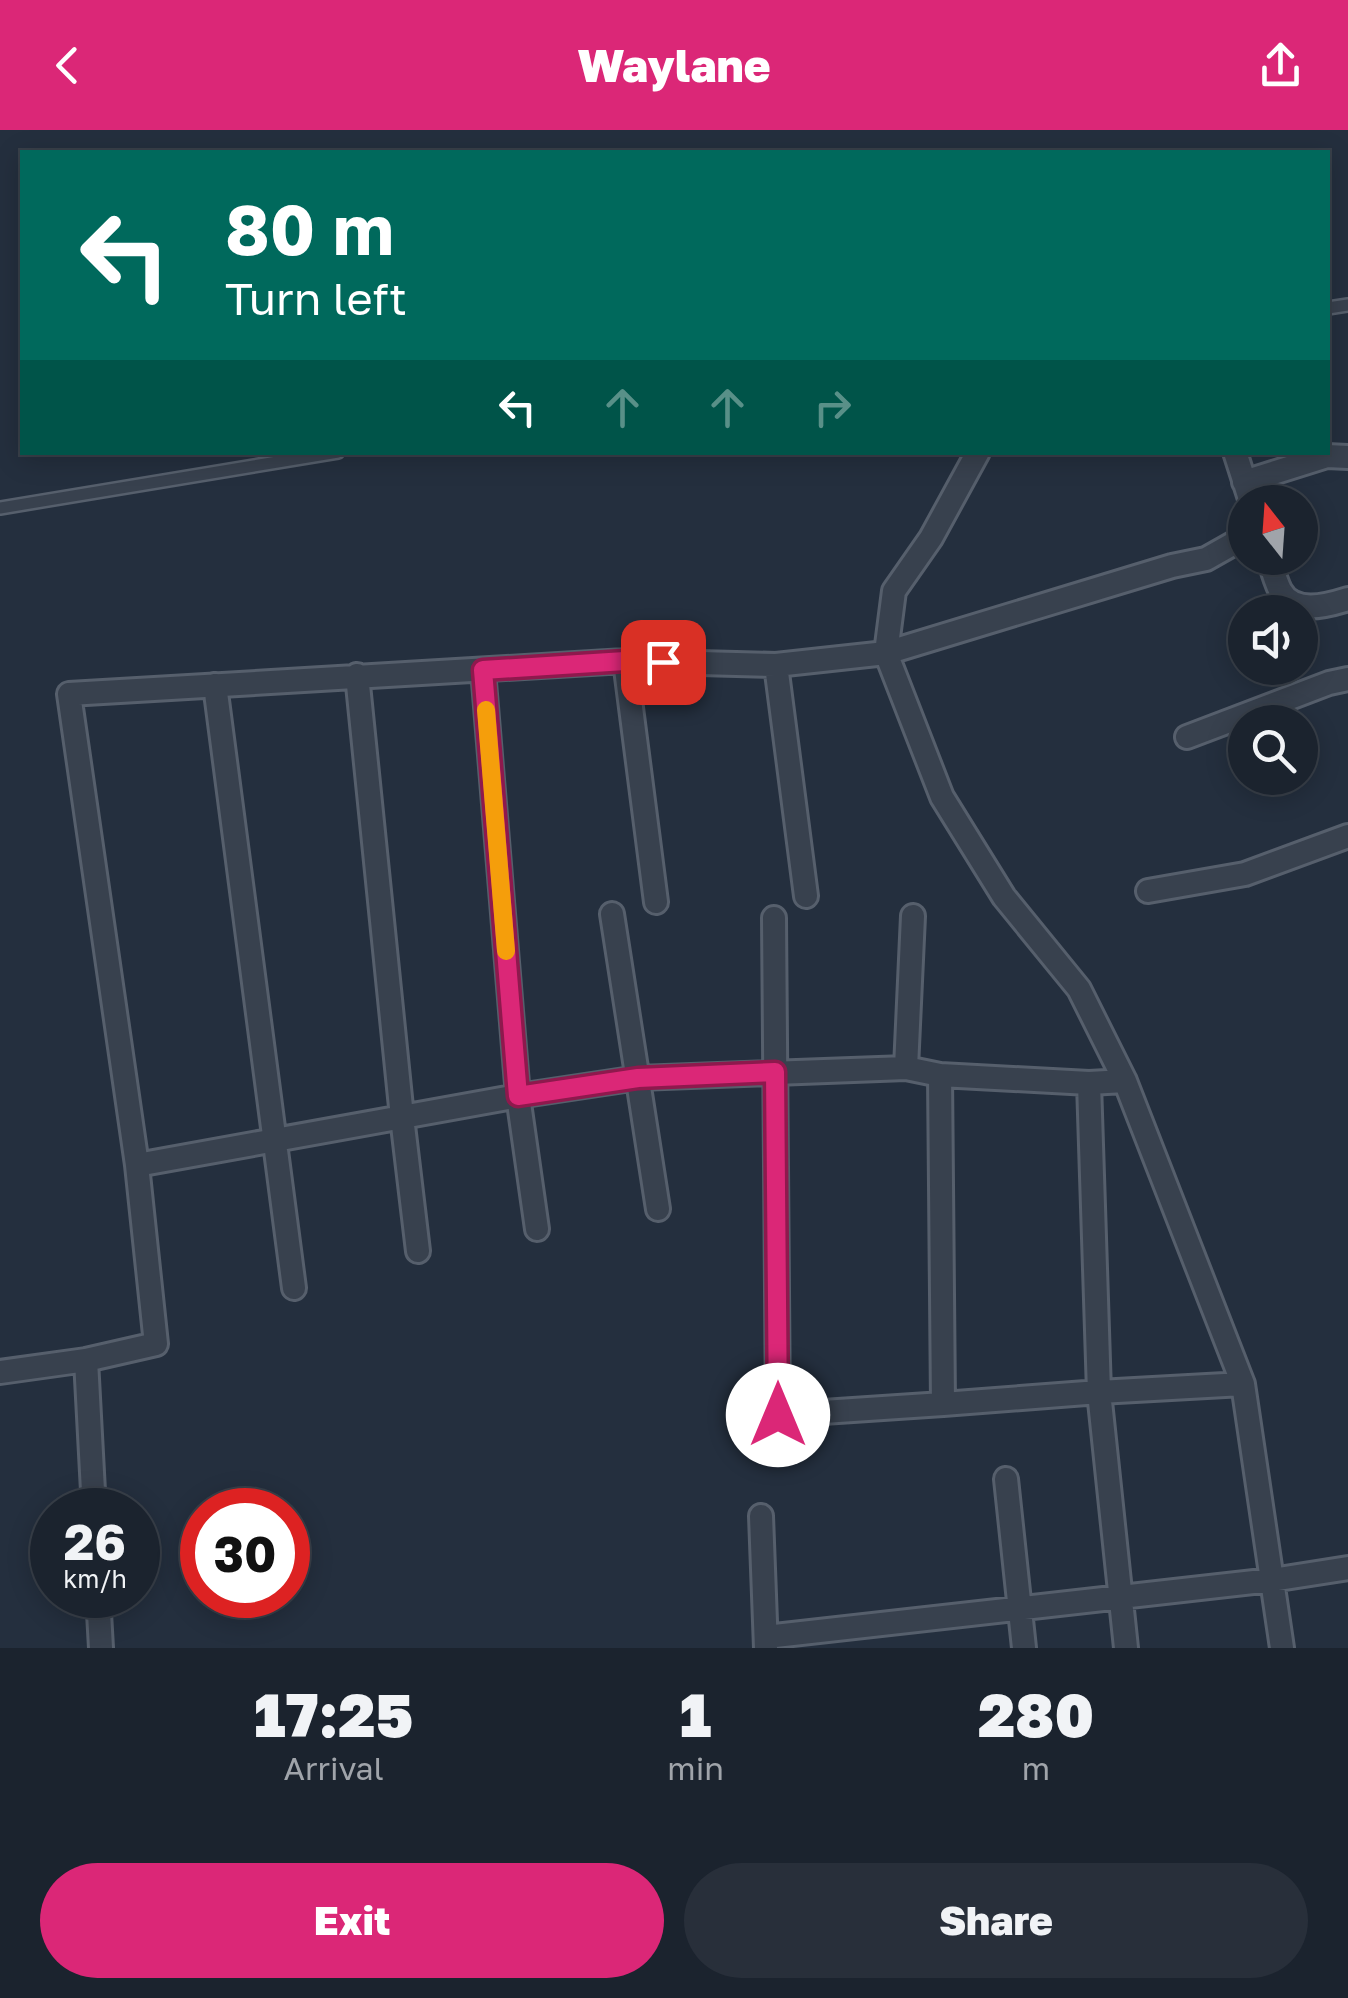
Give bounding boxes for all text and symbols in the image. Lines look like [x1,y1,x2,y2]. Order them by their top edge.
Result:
icon: back [40,38,95,93]
text: Waylane [577,38,771,92]
icon: share [1253,38,1308,93]
text: 80 m [225,186,394,270]
icon: left [60,190,190,320]
text: Turn left [225,271,407,325]
icon: left [490,380,545,435]
icon: ahead [595,380,650,435]
icon: ahead [700,380,755,435]
icon: right [805,380,860,435]
north arrow [1228,485,1318,575]
map controls [1228,485,1318,795]
button: sound [1228,595,1318,685]
pin [621,620,706,705]
icon: arrive [636,635,691,690]
button: search [1228,705,1318,795]
position arrow [726,1363,830,1467]
speed limit sign: 30 [180,1488,310,1618]
text: 26 [64,1511,126,1571]
text: km/h [63,1563,127,1594]
text: 17:25 [254,1678,413,1750]
text: 1 [680,1678,711,1750]
text: 280 [978,1678,1094,1750]
text: Arrival [284,1749,384,1787]
text: min [667,1749,724,1787]
text: m [1022,1749,1050,1787]
button: Exit [40,1863,664,1978]
button: Share [684,1863,1308,1978]

